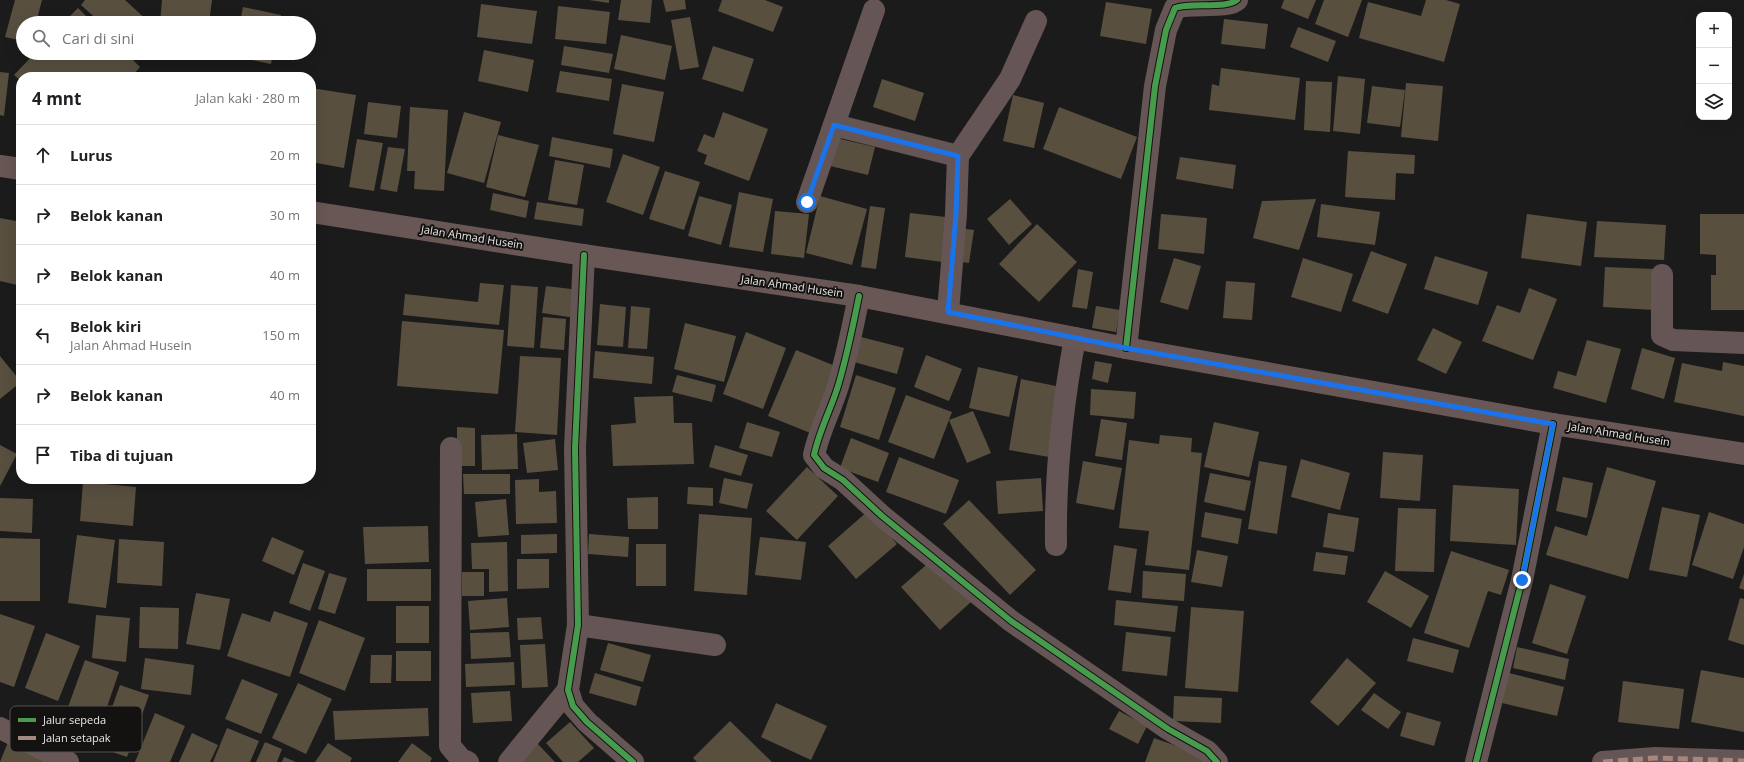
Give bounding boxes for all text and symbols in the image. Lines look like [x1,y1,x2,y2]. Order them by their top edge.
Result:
map controls [1696,12,1732,120]
button: + [1696,12,1732,48]
search box [16,16,316,60]
icon: search [30,27,52,49]
text: Cari di sini [62,28,134,48]
button: − [1696,48,1732,84]
button: layers [1696,84,1732,120]
text: 4 mnt [32,87,81,110]
text: Jalan kaki · 280 m [195,89,300,107]
icon: ahead [32,144,54,166]
text: Lurus [70,145,112,165]
text: 20 m [270,146,300,164]
route start [798,193,816,211]
icon: right [32,204,54,226]
text: Belok kanan [70,205,163,225]
text: 30 m [270,206,300,224]
street label: Jalan Ahmad Husein [419,221,524,252]
icon: right [32,264,54,286]
text: Belok kanan [70,265,163,285]
text: 40 m [270,266,300,284]
street label: Jalan Ahmad Husein [739,271,844,300]
text: Belok kiri [70,316,141,336]
icon: left [32,324,54,346]
text: 150 m [262,326,300,344]
text: Jalan Ahmad Husein [70,336,192,354]
icon: right [32,384,54,406]
text: Belok kanan [70,385,163,405]
text: 40 m [270,386,300,404]
street label: Jalan Ahmad Husein [1566,418,1671,449]
icon: arrive [32,444,54,466]
text: Tiba di tujuan [70,445,173,465]
route end [1513,571,1531,589]
legend [10,706,142,752]
text: Jalur sepeda [42,712,106,727]
text: Jalan setapak [42,730,111,745]

